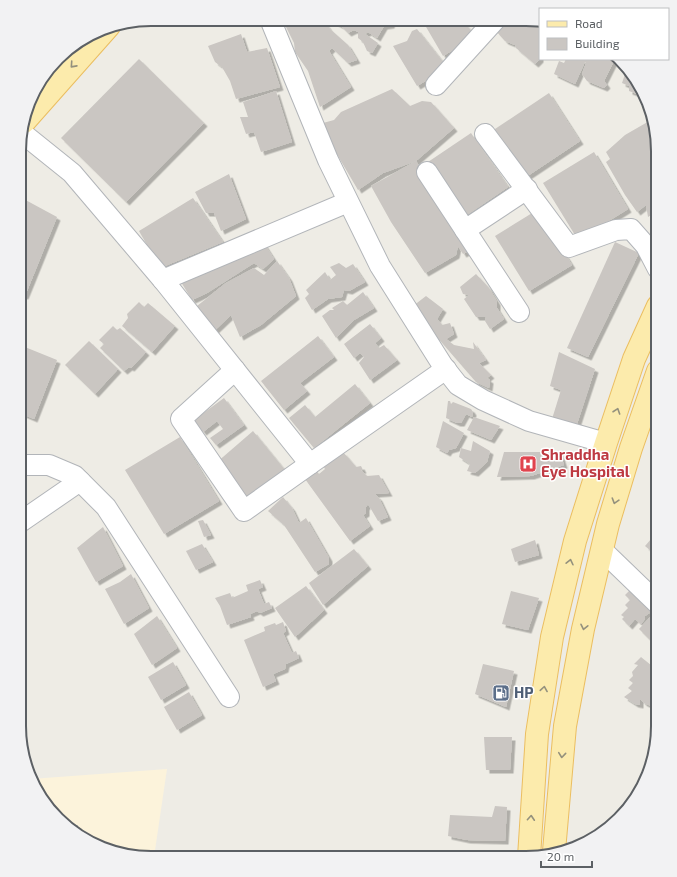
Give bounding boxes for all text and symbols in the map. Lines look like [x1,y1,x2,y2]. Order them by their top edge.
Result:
legend [539,8,669,60]
text: Road [575,16,603,30]
text: Building [575,36,620,50]
one-way arrow [71,60,78,68]
one-way arrow [612,408,620,415]
place label: Shraddha Eye Hospital [541,445,630,481]
hospital icon: Shraddha Eye Hospital [518,454,538,474]
one-way arrow [611,497,620,504]
one-way arrow [566,559,574,565]
one-way arrow [580,624,588,630]
fuel station icon: HP [491,683,511,703]
place label: HP [514,683,534,701]
one-way arrow [539,686,548,692]
one-way arrow [558,752,567,758]
one-way arrow [527,815,536,822]
scale bar [541,843,592,869]
text: 20 m [547,849,574,863]

